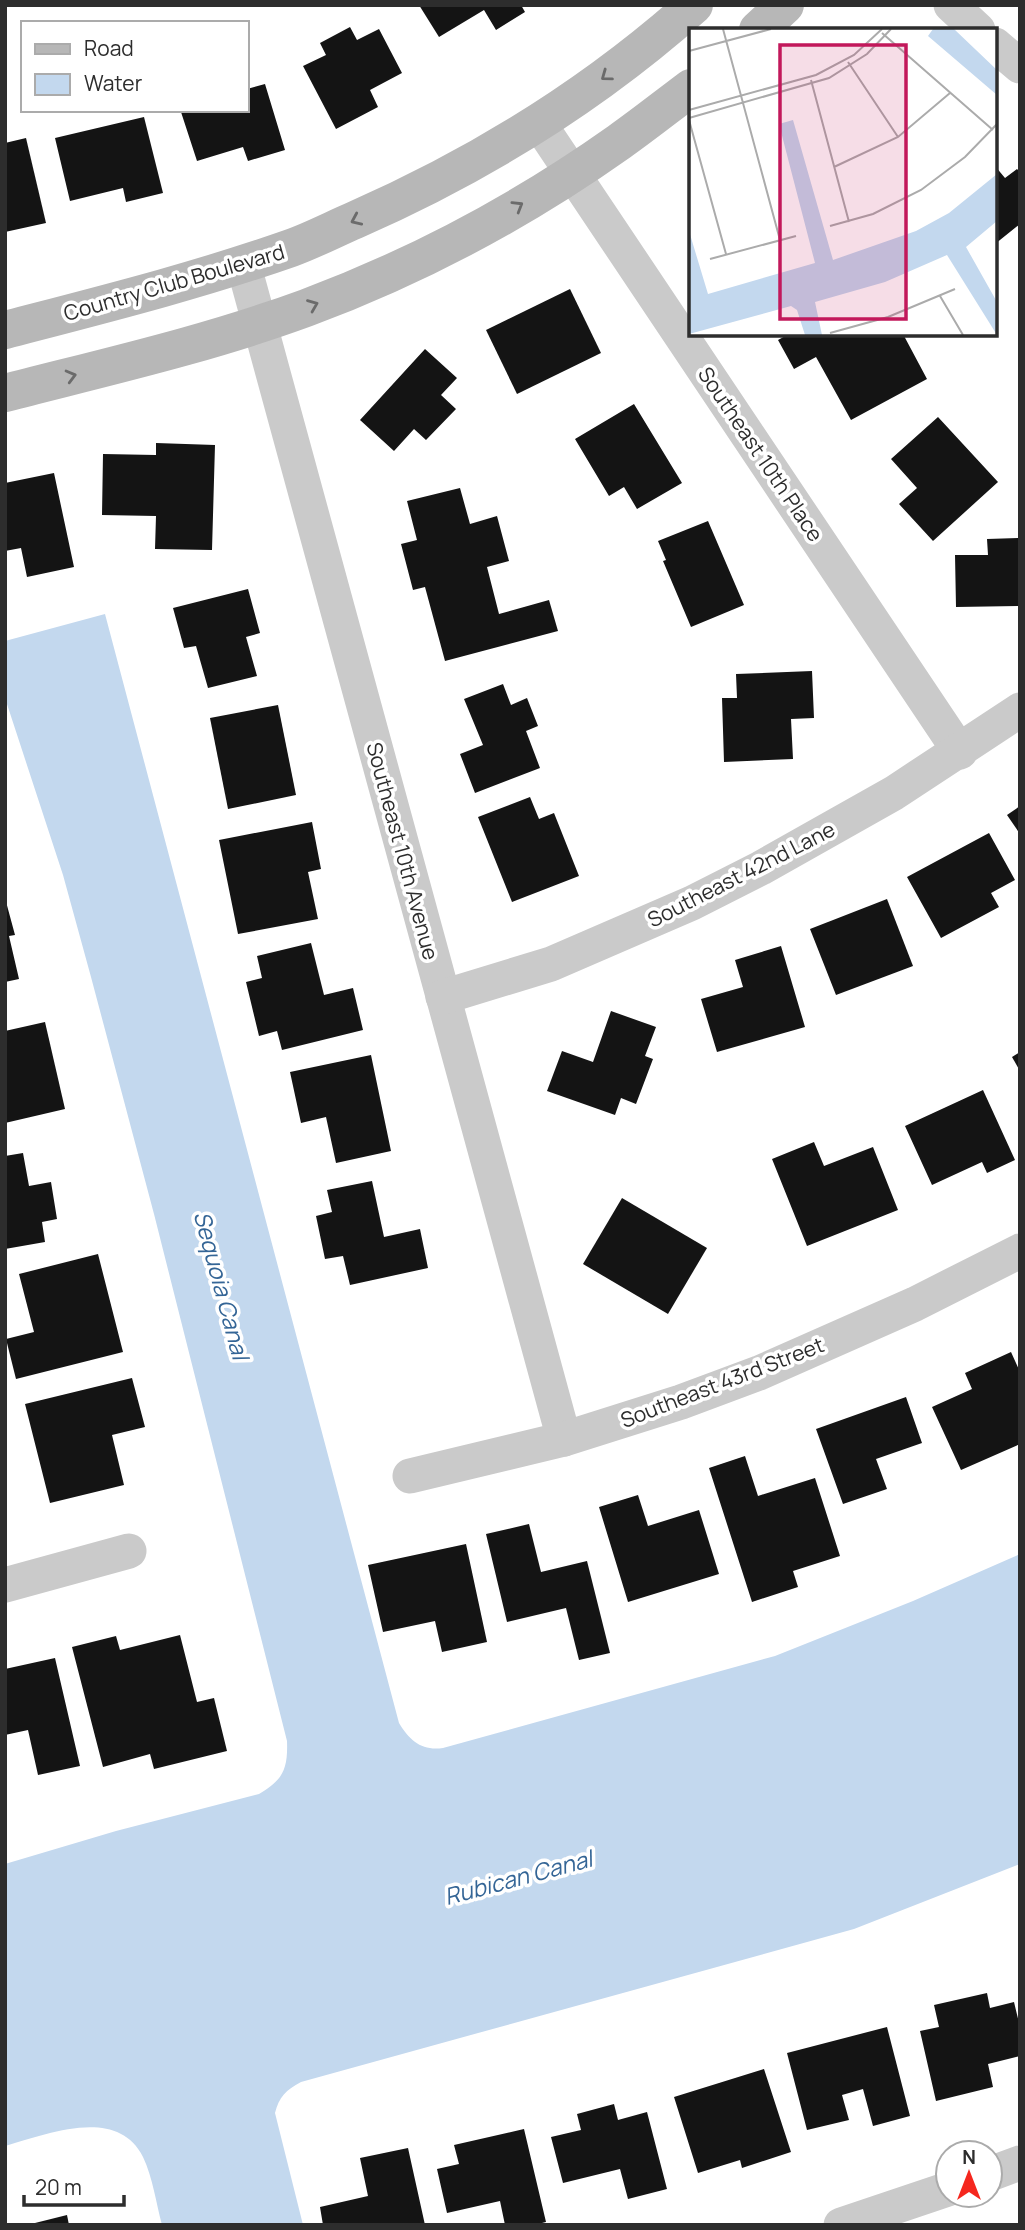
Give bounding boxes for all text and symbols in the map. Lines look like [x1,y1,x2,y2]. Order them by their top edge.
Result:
legend [21,21,248,112]
inset map [689,28,997,336]
text: Road [84,34,134,62]
one-way arrow [601,68,614,81]
text: Water [84,69,143,97]
one-way arrow [510,201,523,214]
one-way arrow [351,211,363,225]
street label: Country Club Boulevard [60,237,288,327]
one-way arrow [306,299,318,313]
street label: Southeast 10th Place [692,361,830,547]
one-way arrow [65,370,77,384]
street label: Southeast 10th Avenue [360,739,446,963]
street label: Southeast 42nd Lane [643,815,839,933]
water label: Sequoia Canal [187,1207,258,1365]
street label: Southeast 43rd Street [616,1330,828,1434]
water label: Rubican Canal [441,1841,598,1912]
north arrow [934,2139,1004,2209]
text: N [962,2144,976,2170]
scale bar [24,2164,124,2208]
text: 20 m [35,2173,82,2201]

